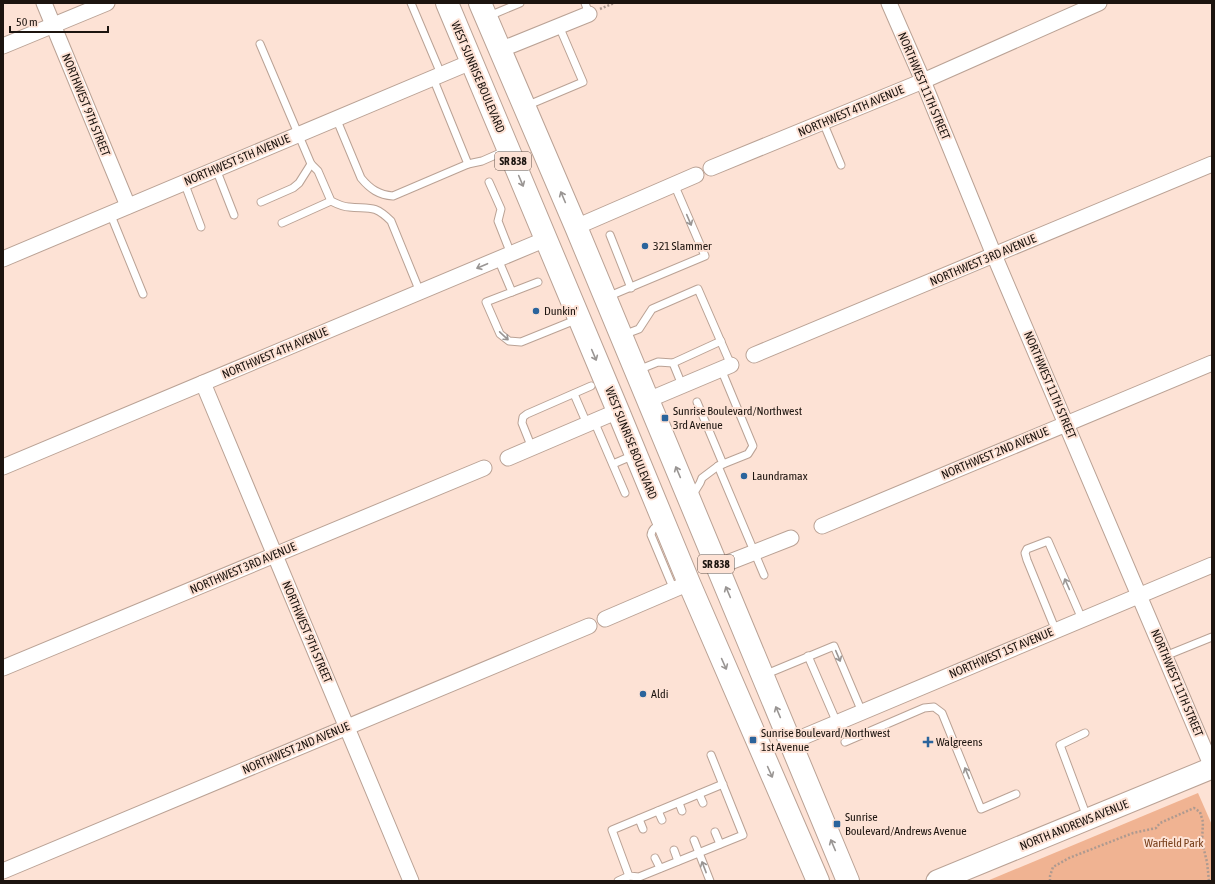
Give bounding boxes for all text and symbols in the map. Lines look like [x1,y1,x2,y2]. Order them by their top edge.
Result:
scale bar [10,8,108,34]
text: 50 m [16,15,38,29]
street label: WEST SUNRISE BOULEVARD [448,19,508,135]
street label: NORTHWEST 11TH STREET [895,30,953,142]
street label: NORTHWEST 9TH STREET [59,52,113,159]
street label: NORTHWEST 4TH AVENUE [796,82,906,140]
street label: NORTHWEST 5TH AVENUE [182,131,292,189]
road number: SR 838 [495,152,531,170]
one-way arrow [518,175,526,187]
one-way arrow [559,192,566,204]
one-way arrow [686,214,694,226]
street label: NORTHWEST 3RD AVENUE [928,231,1038,289]
place label: 321 Slammer [653,239,712,253]
marker: 321 Slammer [640,241,650,251]
one-way arrow [476,263,488,270]
place label: Dunkin' [544,304,578,318]
marker: Dunkin' [531,306,541,316]
street label: NORTHWEST 4TH AVENUE [220,324,330,382]
street label: NORTHWEST 11TH STREET [1021,329,1079,441]
one-way arrow [499,332,509,341]
one-way arrow [591,348,599,360]
street label: WEST SUNRISE BOULEVARD [602,385,660,501]
place label: Sunrise Boulevard/Northwest 3rd Avenue [673,404,803,432]
marker: Sunrise Boulevard/Northwest 3rd Avenue [660,413,670,423]
street label: NORTHWEST 2ND AVENUE [939,424,1051,482]
one-way arrow [674,467,681,479]
place label: Laundramax [752,469,808,483]
marker: Laundramax [739,471,749,481]
street label: NORTHWEST 3RD AVENUE [188,539,298,597]
road number: SR 838 [698,555,734,573]
one-way arrow [1062,578,1070,590]
street label: NORTHWEST 9TH STREET [279,579,335,686]
one-way arrow [724,587,731,599]
street label: NORTHWEST 1ST AVENUE [947,625,1055,681]
street label: NORTHWEST 11TH STREET [1148,627,1206,739]
one-way arrow [835,650,842,662]
one-way arrow [721,657,728,669]
place label: Aldi [651,687,668,701]
marker: Aldi [638,689,648,699]
one-way arrow [774,707,781,719]
street label: NORTHWEST 2ND AVENUE [240,719,352,777]
place label: Sunrise Boulevard/Northwest 1st Avenue [761,726,891,754]
marker: Sunrise Boulevard/Northwest 1st Avenue [748,735,758,745]
place label: Walgreens [936,735,983,749]
marker: Walgreens [923,737,933,747]
one-way arrow [767,766,775,778]
one-way arrow [962,767,970,779]
street label: NORTH ANDREWS AVENUE [1018,797,1130,853]
place label: Sunrise Boulevard/Andrews Avenue [845,810,967,838]
marker: Sunrise Boulevard/Andrews Avenue [832,819,842,829]
park label: Warfield Park [1144,836,1204,850]
one-way arrow [829,839,837,851]
one-way arrow [700,861,708,873]

